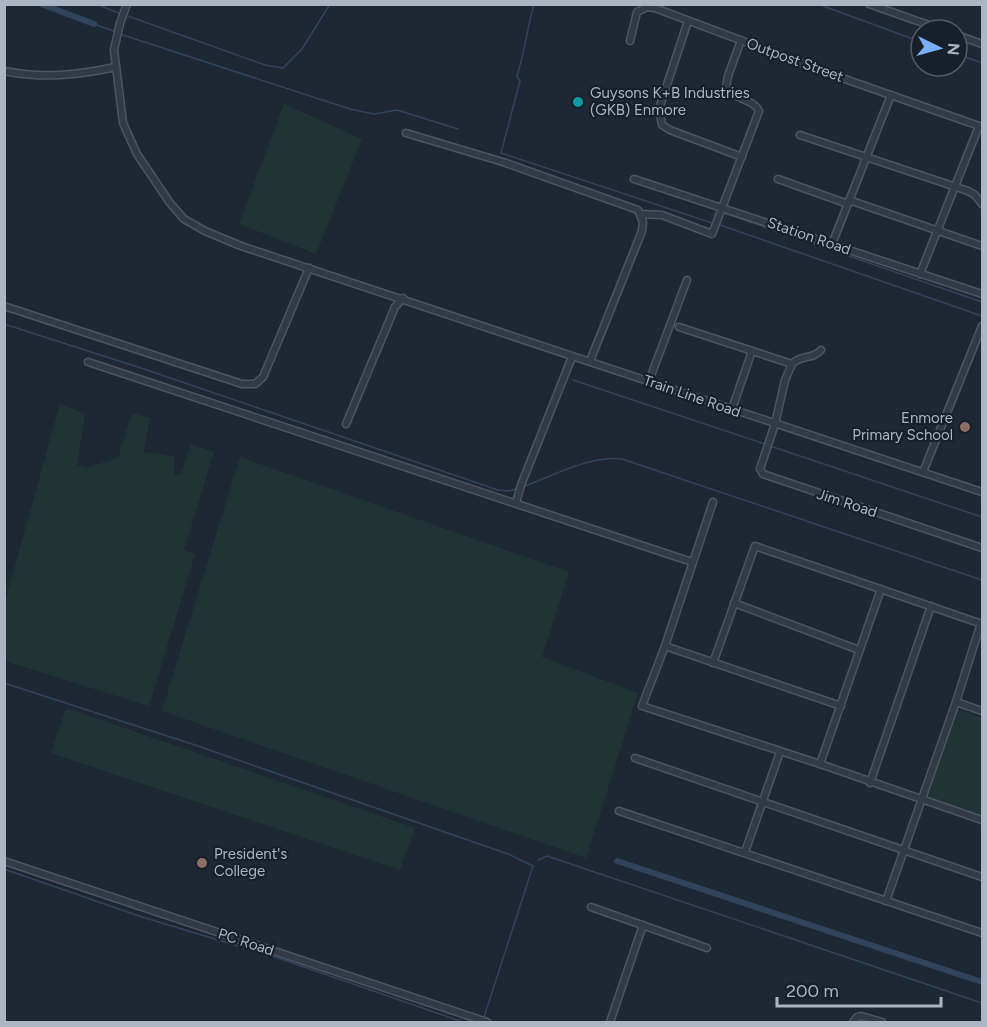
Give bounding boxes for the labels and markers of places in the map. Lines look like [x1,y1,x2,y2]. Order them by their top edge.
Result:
place label: Guysons K+B Industries (GKB) Enmore [590,84,750,119]
marker: Guysons K+B Industries (GKB) Enmore [571,95,585,109]
place label: Enmore Primary School [852,409,953,444]
marker: Enmore Primary School [958,420,972,434]
place label: President's College [214,845,287,880]
marker: President's College [195,856,209,870]

